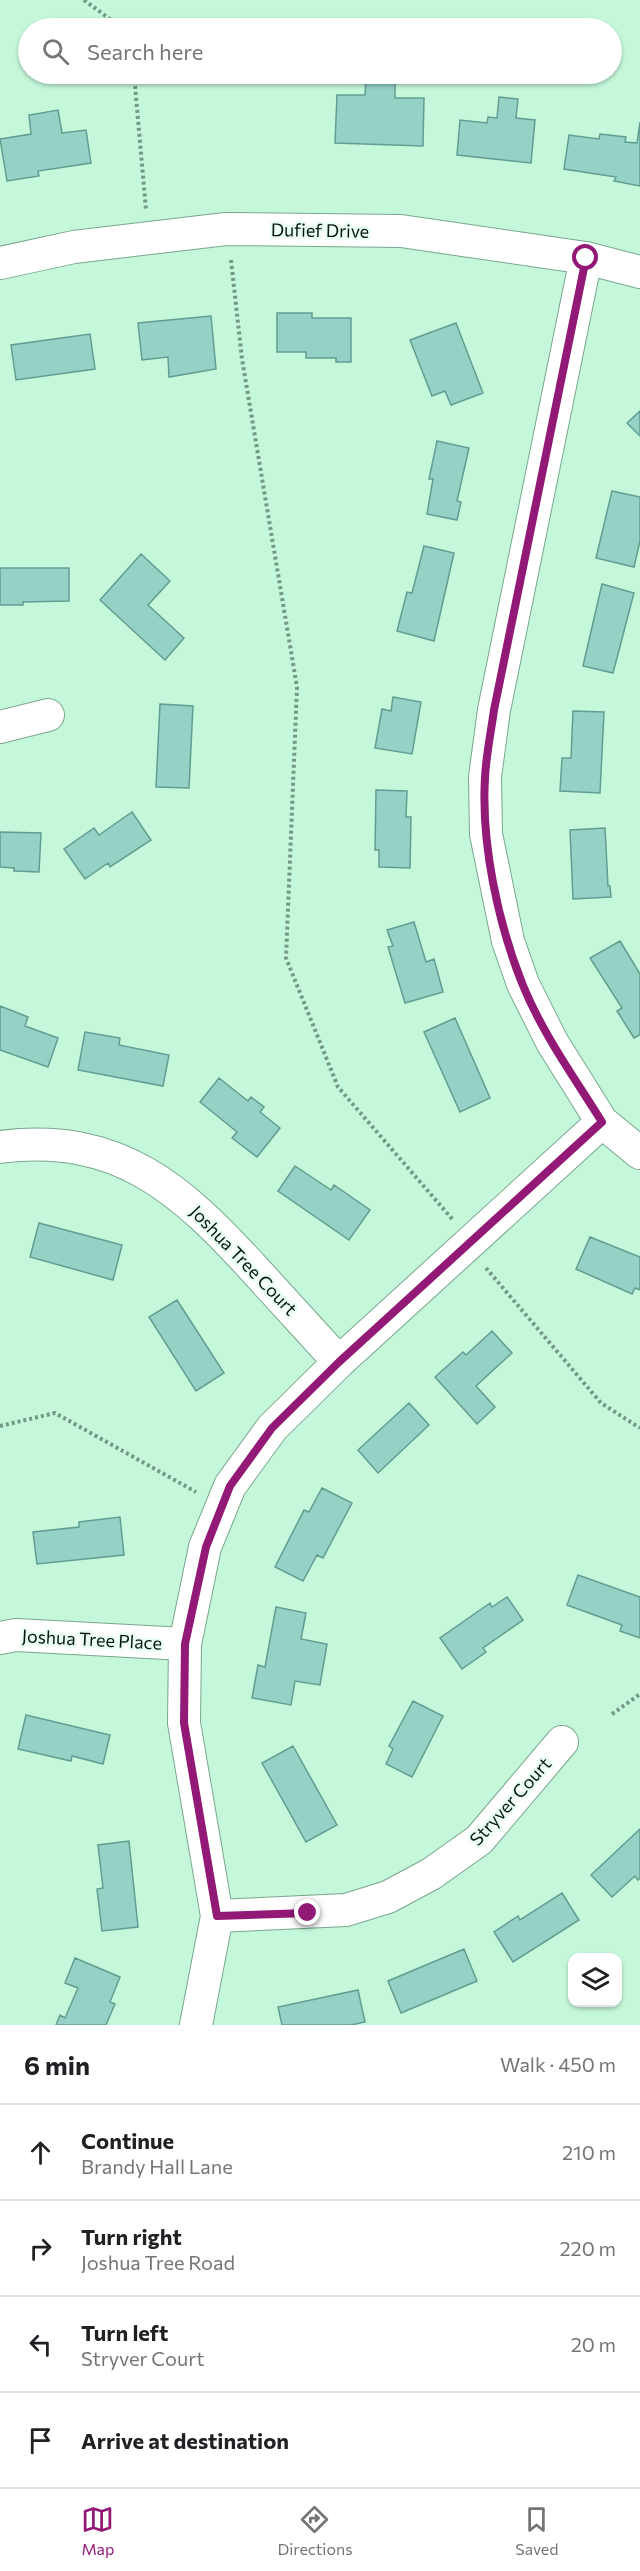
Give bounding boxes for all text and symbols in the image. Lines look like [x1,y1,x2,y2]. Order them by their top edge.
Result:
search box [18,18,622,84]
icon: search [39,35,72,68]
text: Search here [87,38,203,65]
street label: Dufief Drive [271,218,369,242]
route start [572,244,598,270]
street label: Joshua Tree Court [186,1200,302,1320]
street label: Joshua Tree Place [21,1624,163,1654]
street label: Stryver Court [465,1752,555,1850]
route end [294,1899,320,1925]
map controls [568,1953,622,2007]
button: layers [568,1953,622,2007]
text: 6 min [24,2049,90,2080]
text: Walk · 450 m [500,2052,616,2076]
text: Continue [81,2127,174,2154]
icon: ahead [24,2136,57,2169]
text: 210 m [562,2140,616,2164]
text: Brandy Hall Lane [81,2154,233,2178]
text: Turn right [81,2223,182,2250]
icon: right [24,2232,57,2265]
text: 220 m [560,2236,616,2260]
text: Joshua Tree Road [81,2250,235,2274]
text: Turn left [81,2319,168,2346]
icon: left [24,2328,57,2361]
text: 20 m [571,2332,616,2356]
text: Stryver Court [81,2346,204,2370]
icon: arrive [24,2424,57,2457]
text: Arrive at destination [81,2427,289,2454]
tab: Map [81,2503,114,2558]
tab: Directions [277,2503,352,2558]
tab: Saved [515,2503,559,2558]

